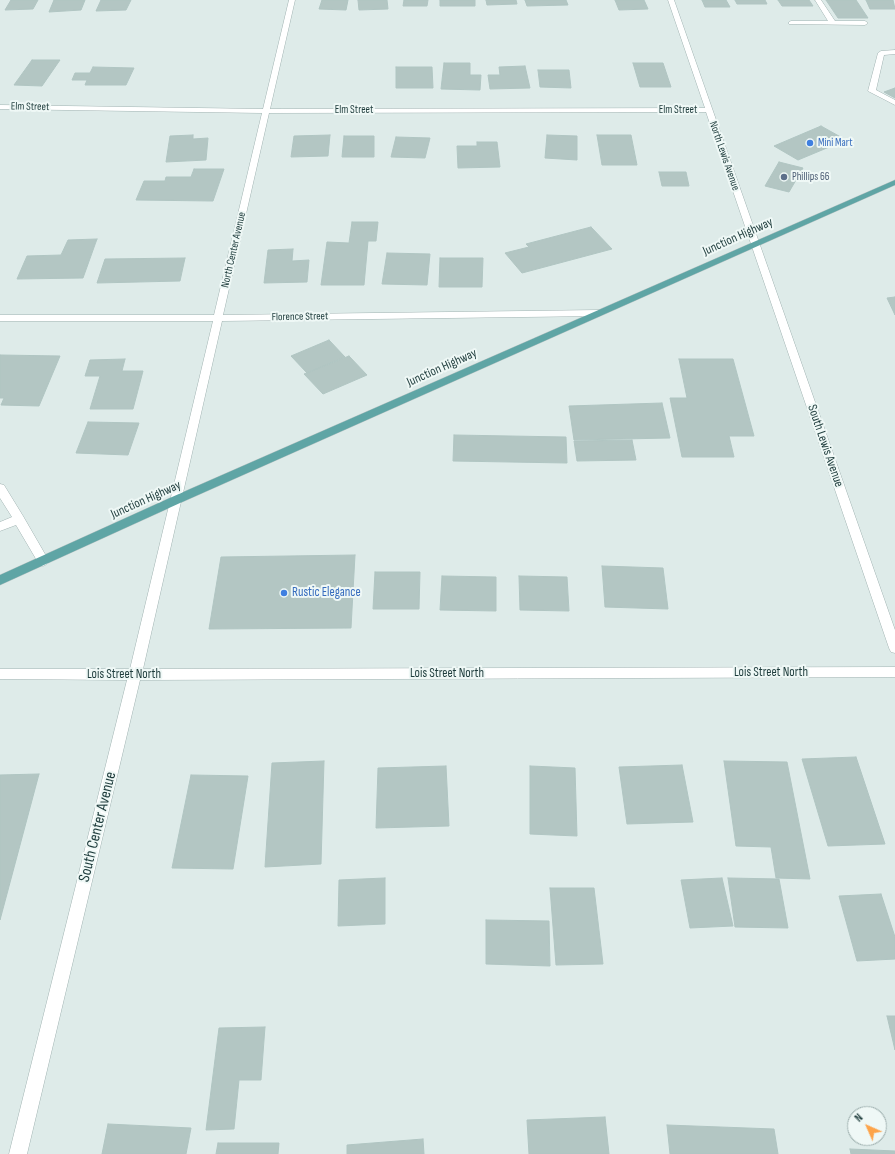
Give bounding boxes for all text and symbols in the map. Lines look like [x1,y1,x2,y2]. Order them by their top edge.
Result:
street label: Elm Street [11,100,49,114]
street label: Elm Street [335,103,373,117]
street label: Elm Street [659,103,697,117]
street label: North Lewis Avenue [706,120,742,192]
place label: Mini Mart [818,136,852,150]
marker: Mini Mart [805,138,815,148]
place label: Phillips 66 [792,170,830,184]
marker: Phillips 66 [779,172,789,182]
street label: North Center Avenue [219,211,249,289]
street label: Junction Highway [701,215,775,259]
street label: Florence Street [272,310,328,324]
street label: Junction Highway [405,346,479,390]
street label: South Lewis Avenue [804,403,846,489]
street label: Junction Highway [109,478,183,522]
place label: Rustic Elegance [292,585,361,601]
marker: Rustic Elegance [279,588,289,598]
street label: Lois Street North [734,665,808,681]
street label: Lois Street North [410,666,484,682]
street label: Lois Street North [87,667,161,683]
street label: South Center Avenue [75,770,121,884]
north arrow [847,1106,887,1146]
text: N [852,1111,866,1125]

